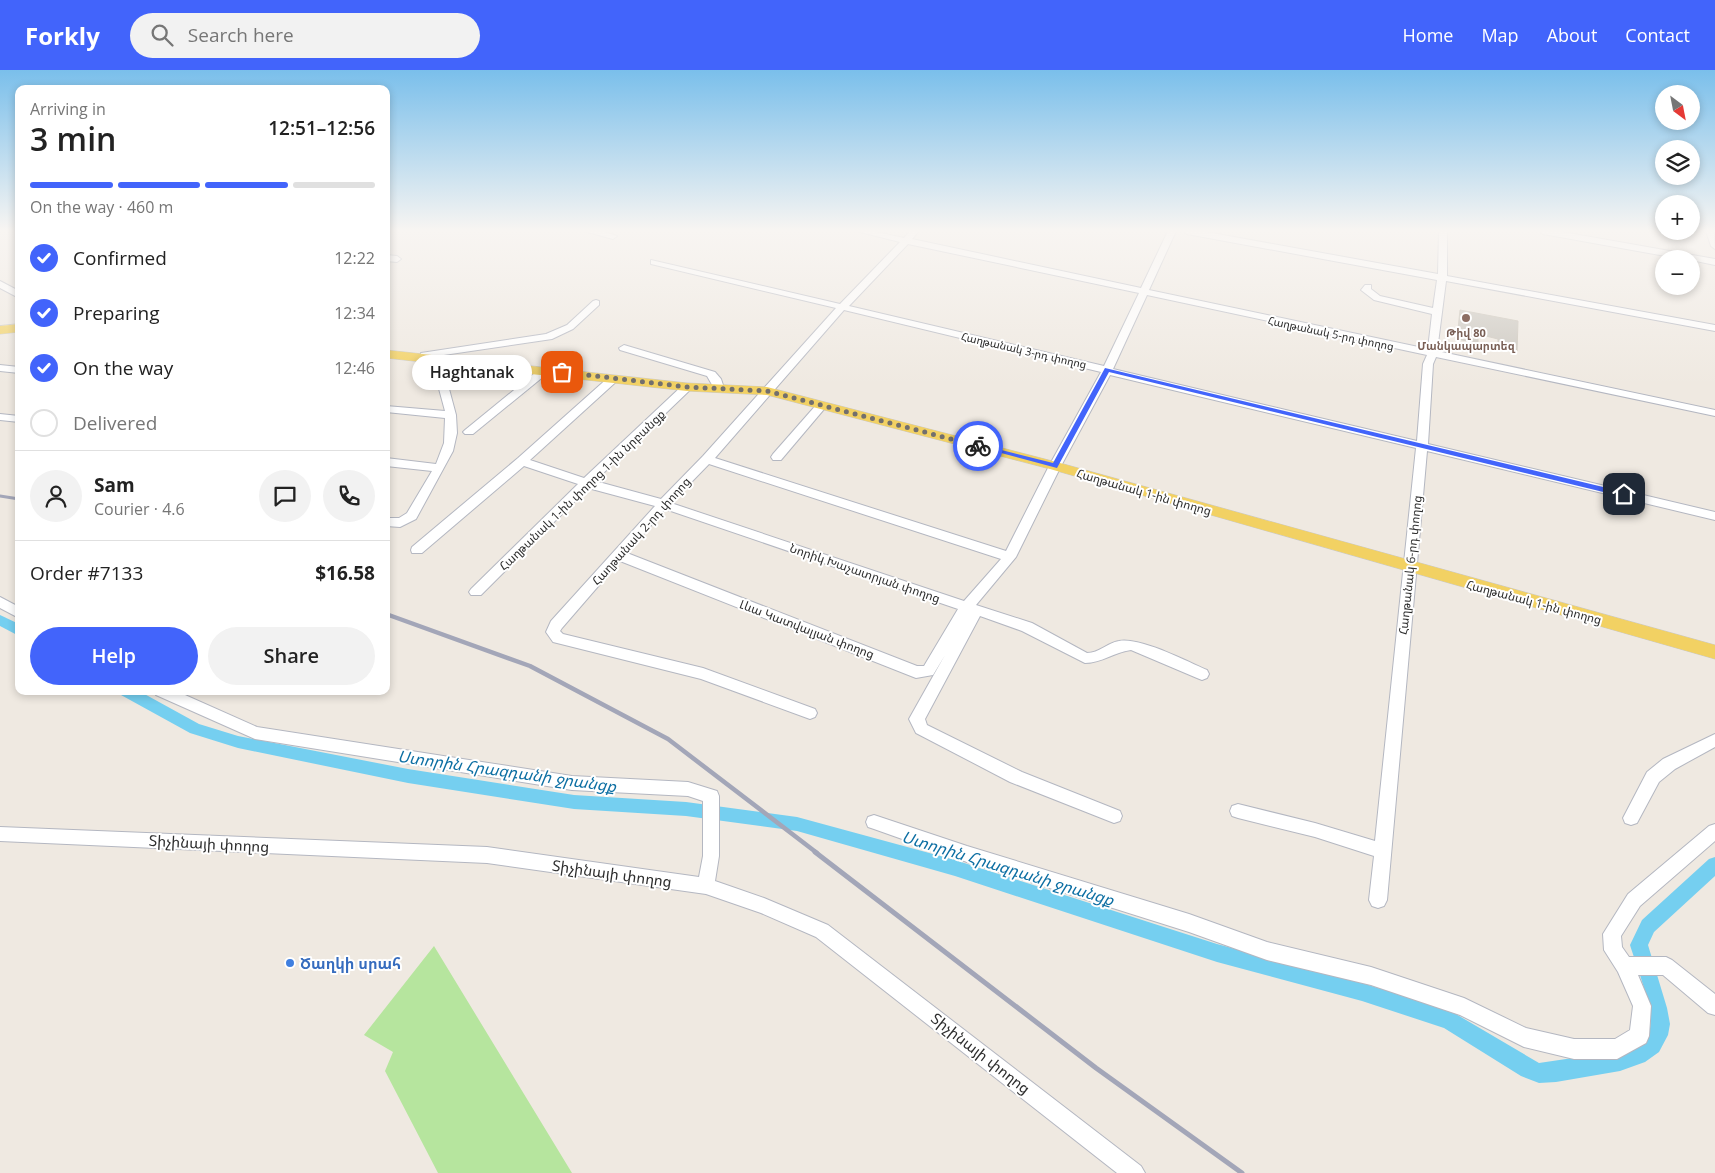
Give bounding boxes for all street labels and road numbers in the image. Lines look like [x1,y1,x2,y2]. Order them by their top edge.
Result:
street label: Հաղթանակ 5-րդ փողոց [1267,312,1395,354]
street label: Հաղթանակ 3-րդ փողոց [960,328,1088,372]
street label: Հաղթանակ 1-ին փողոց 1-ին նրբանցք [495,406,669,574]
street label: Հաղթանակ 1-ին փողոց [1075,465,1213,519]
street label: Հաղթանակ 2-րդ փողոց [588,473,694,589]
street label: Հաղթանակ 6-րդ փողոց [1394,494,1426,636]
street label: Նորիկ Խաչատրյան փողոց [787,539,943,607]
street label: Հաղթանակ 1-ին փողոց [1464,576,1604,628]
street label: Լևա Կատվալյան փողոց [737,595,877,663]
street label: Տիչինայի փողոց [148,830,270,856]
street label: Տիչինայի փողոց [551,855,673,891]
street label: Տիչինայի փողոց [927,1008,1035,1098]

